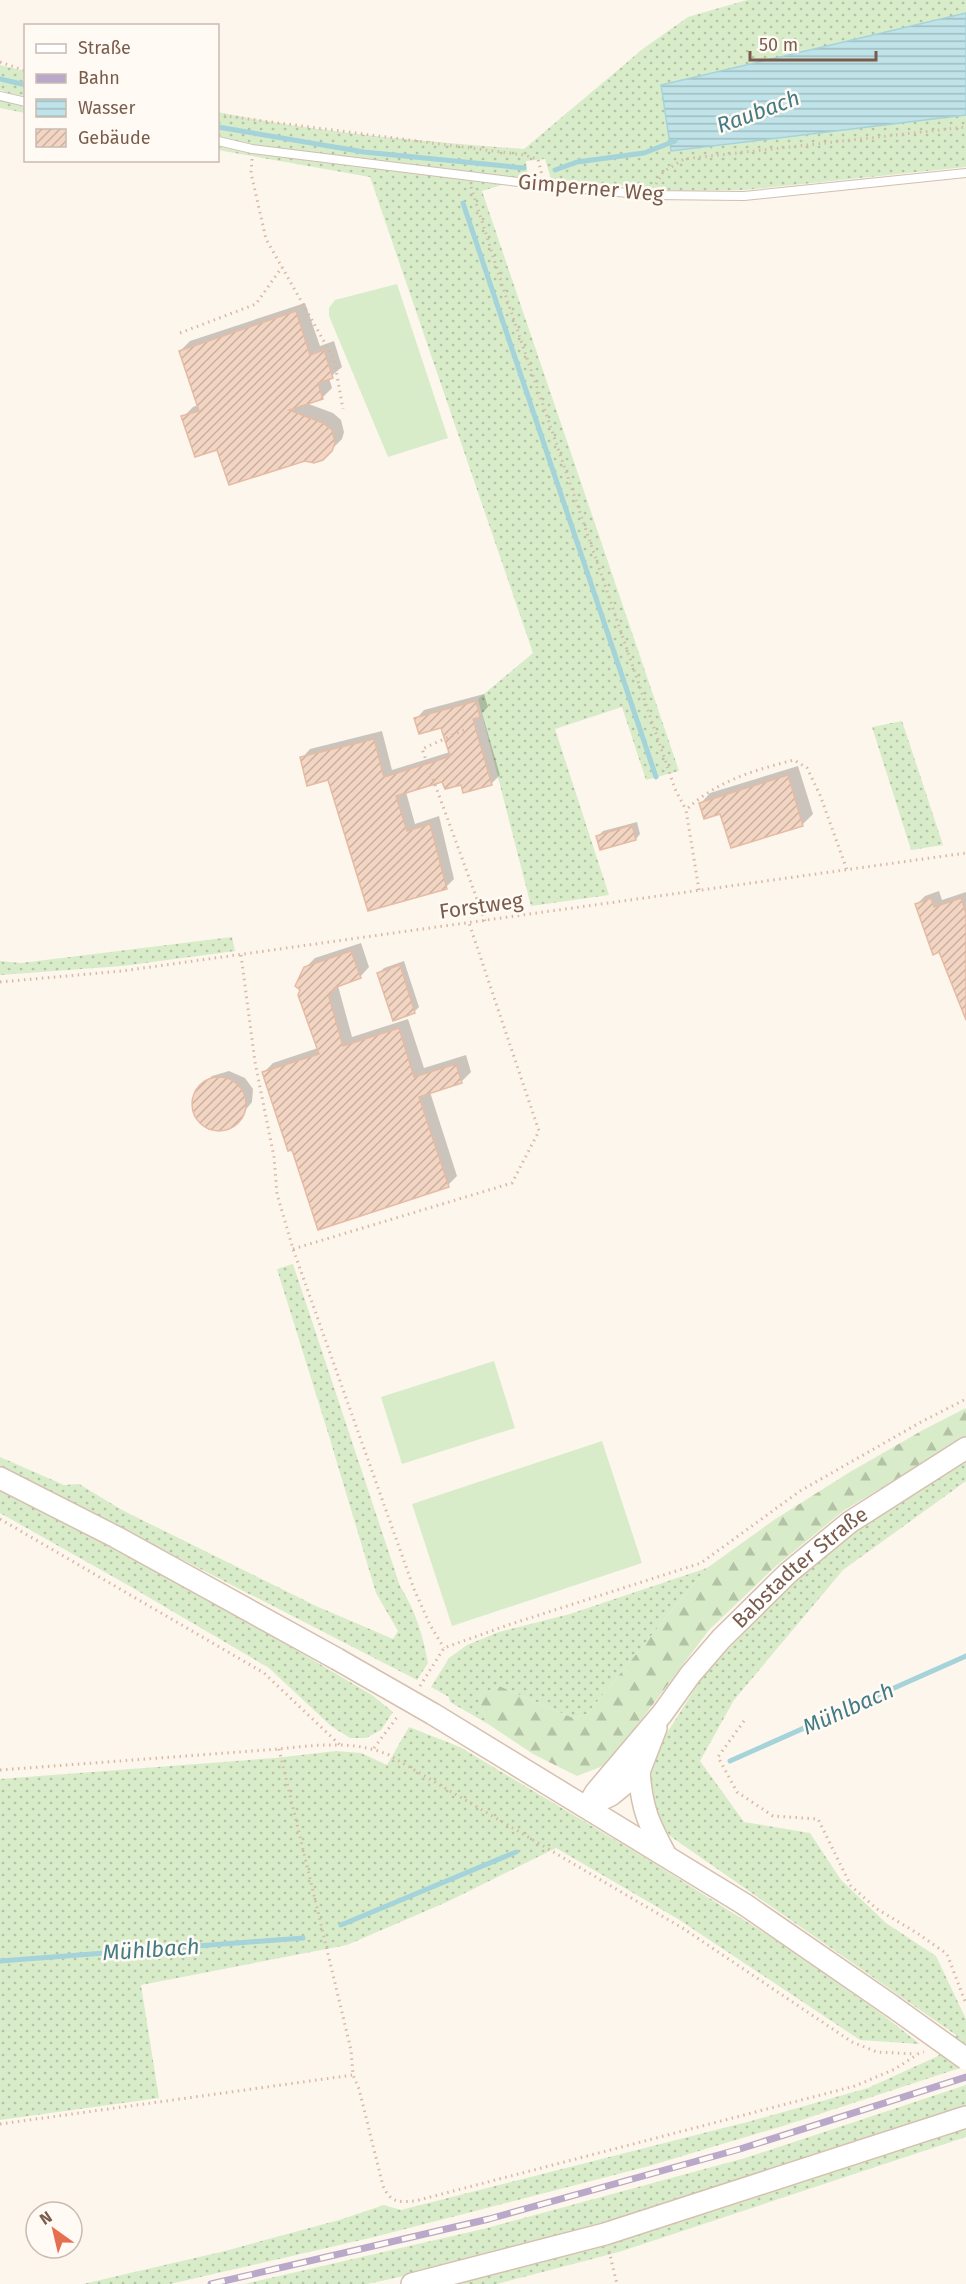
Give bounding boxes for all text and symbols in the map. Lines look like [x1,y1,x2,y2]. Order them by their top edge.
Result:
legend [24,24,219,162]
scale bar [750,24,876,62]
text: 50 m [759,34,798,56]
text: Straße [78,37,131,59]
text: Bahn [78,67,120,89]
water label: Raubach [713,84,803,139]
text: Wasser [78,97,135,119]
text: Gebäude [78,127,151,149]
street label: Gimperner Weg [517,169,665,207]
street label: Forstweg [437,887,525,925]
street label: Babstadter Straße [727,1501,873,1634]
water label: Mühlbach [798,1676,898,1741]
water label: Mühlbach [102,1933,200,1966]
north arrow [24,2200,84,2260]
text: N [36,2207,56,2229]

